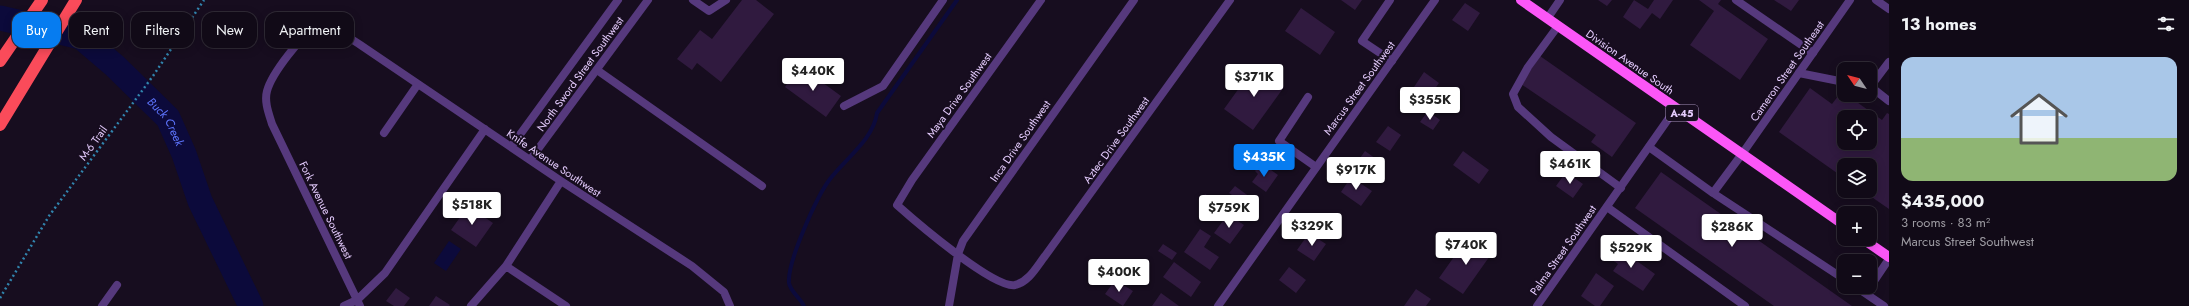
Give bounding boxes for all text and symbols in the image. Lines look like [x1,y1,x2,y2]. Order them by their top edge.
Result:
chip: Buy [12,12,61,48]
chip: Rent [69,12,123,48]
chip: Filters [131,12,194,48]
chip: New [202,12,257,48]
chip: Apartment [265,12,354,48]
text: 13 homes [1901,12,1976,36]
street label: North Sword Street Southwest [533,13,627,135]
icon: filters [2155,13,2177,35]
street label: Cameron Street Southeast [1746,17,1828,125]
street label: Division Avenue South [1583,26,1677,98]
street label: Marcus Street Southwest [1320,38,1399,138]
street label: Maya Drive Southwest [923,49,996,141]
pin: $440K [785,58,841,92]
text: $440K [791,61,835,80]
north arrow [1837,62,1877,102]
map controls [1837,62,1877,294]
pin: $371K [1226,64,1282,98]
text: $371K [1234,67,1274,86]
icon: home [2003,83,2075,155]
pin: $355K [1402,87,1458,121]
text: $355K [1409,90,1451,109]
water label: Buck Creek [143,93,189,150]
street label: Aztec Drive Southwest [1079,93,1153,187]
street label: Inca Drive Southwest [986,97,1054,185]
road number: A-45 [1666,105,1698,121]
button: locate [1837,110,1877,150]
street label: M-6 Trail [75,122,111,164]
street label: Knife Avenue Southwest [504,125,605,201]
pin: $435K [1236,144,1292,178]
text: $435K [1243,147,1285,166]
pin: $461K [1542,151,1598,185]
text: $461K [1549,154,1591,173]
pin: $917K [1328,157,1384,191]
street label: Fork Avenue Southwest [295,158,357,262]
button: layers [1837,158,1877,198]
text: $917K [1336,160,1376,179]
text: $435,000 [1901,189,1984,213]
pin: $518K [444,192,500,226]
text: $518K [452,195,492,214]
pin: $759K [1201,195,1257,229]
text: $759K [1208,198,1250,217]
street label: Palma Street Southwest [1526,202,1600,298]
button: + [1837,206,1877,246]
pin: $329K [1284,213,1340,247]
text: 3 rooms · 83 m² [1901,213,1990,232]
pin: $286K [1704,214,1760,248]
text: $329K [1291,216,1333,235]
text: $286K [1711,217,1753,236]
pin: $740K [1438,232,1494,266]
text: Marcus Street Southwest [1901,232,2034,251]
text: $740K [1445,235,1487,254]
pin: $529K [1603,235,1659,269]
text: $529K [1610,238,1652,257]
button: − [1837,254,1877,294]
pin: $400K [1091,259,1147,293]
text: $400K [1097,262,1141,281]

